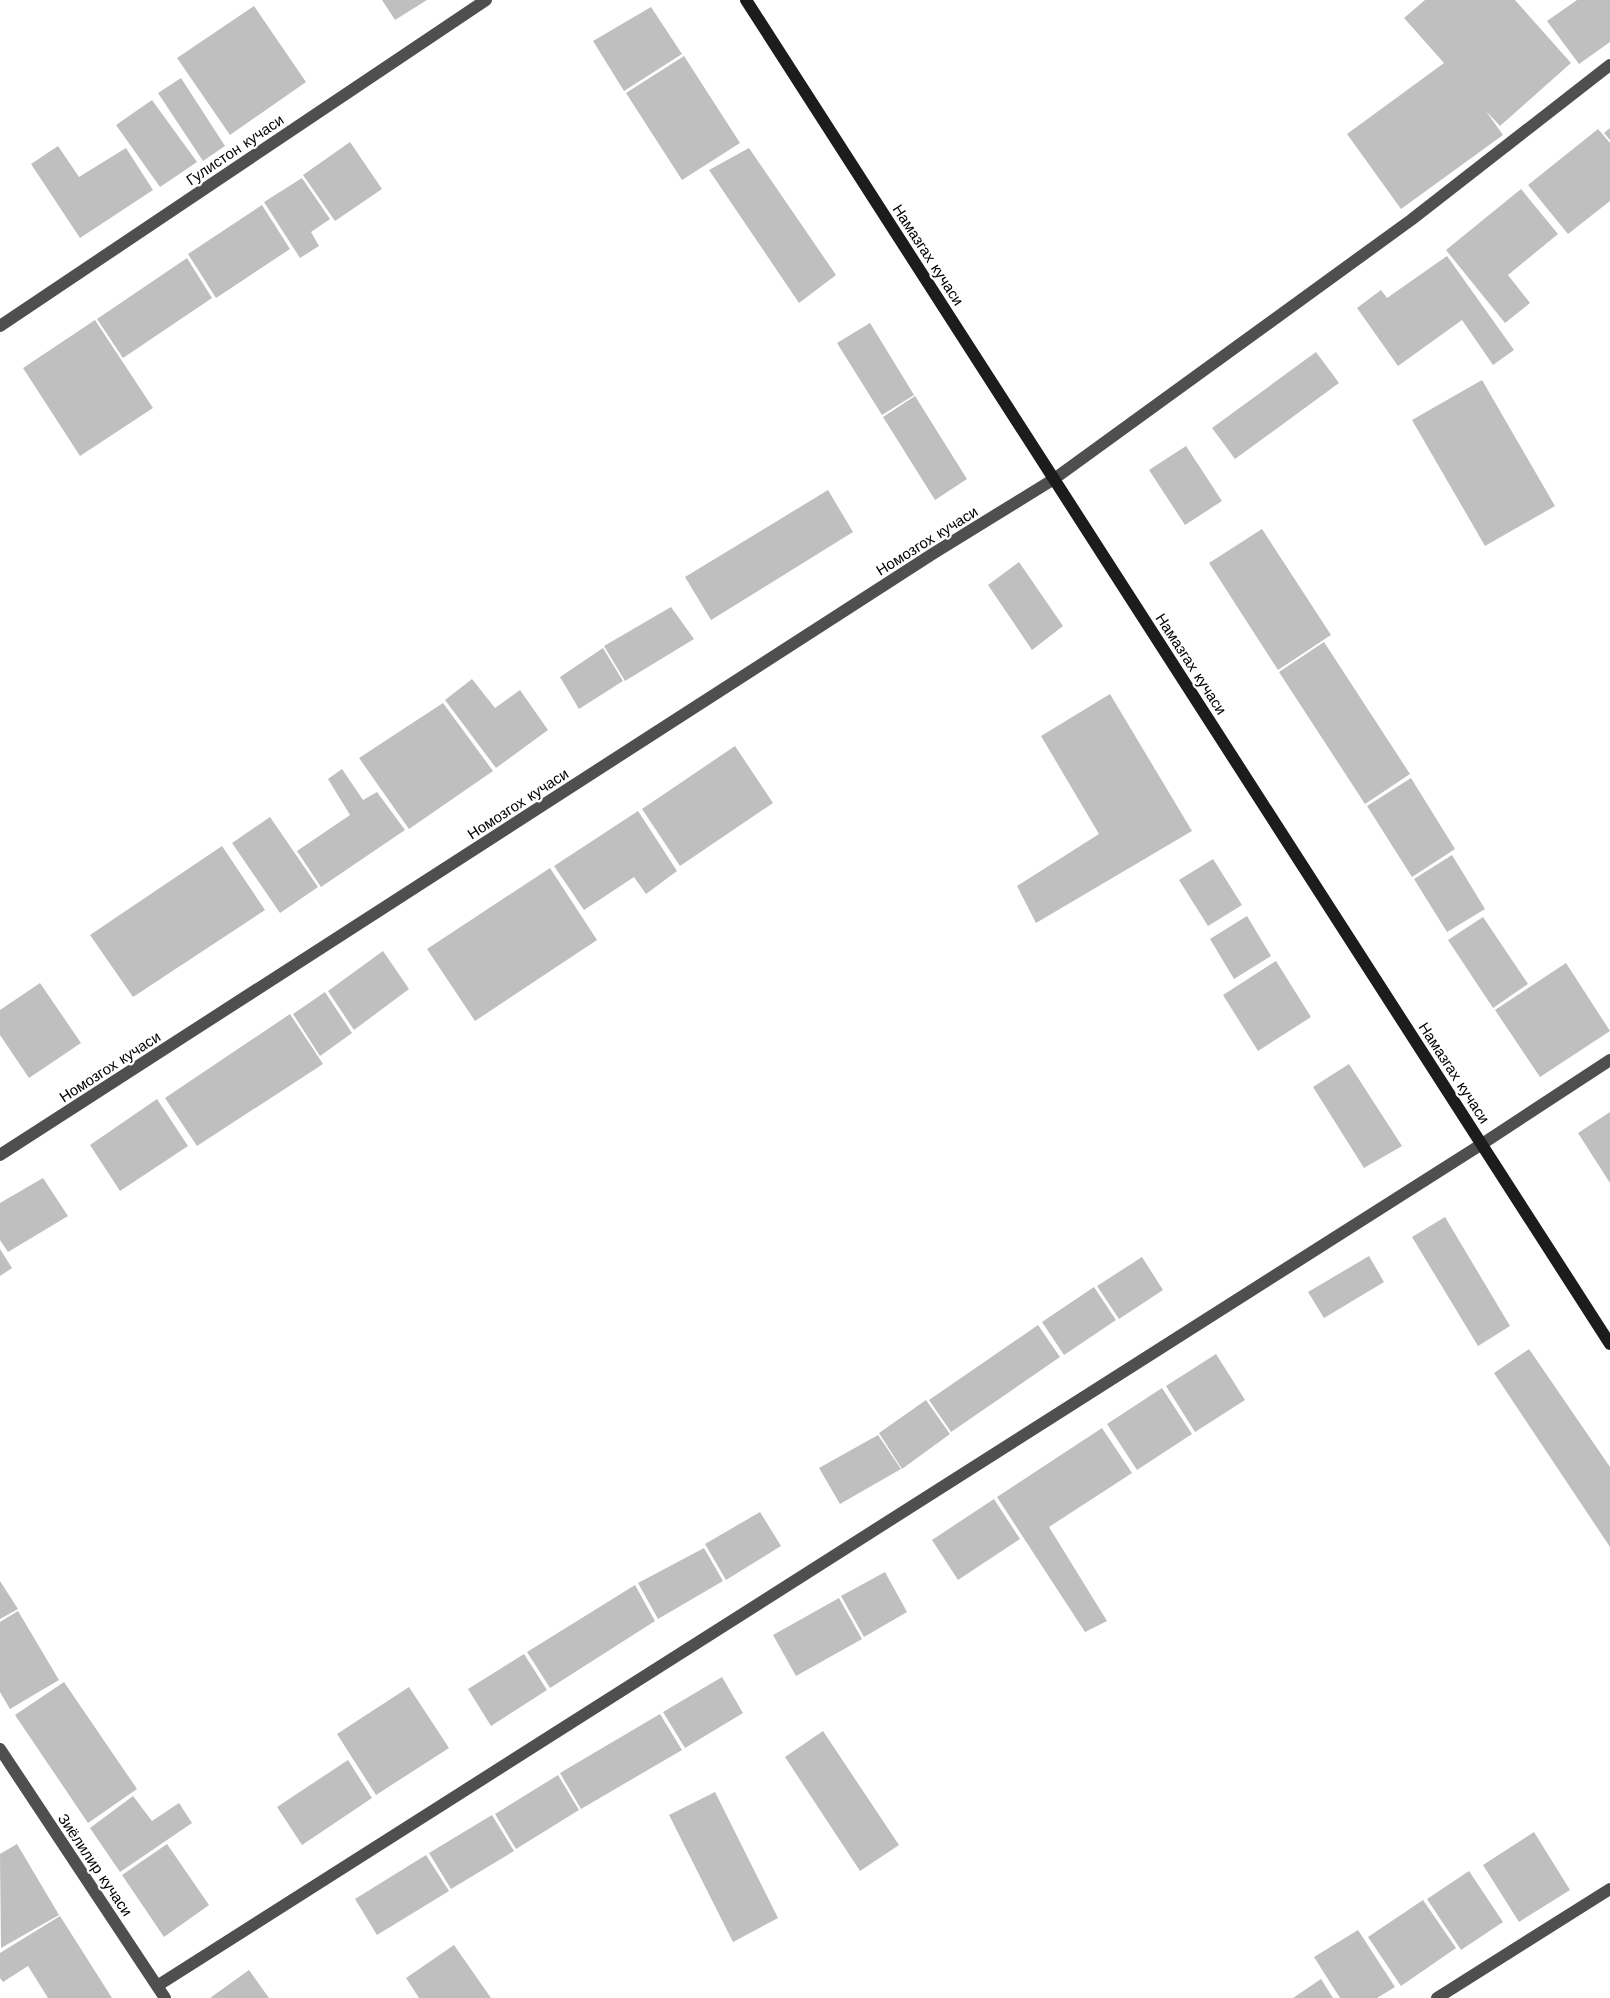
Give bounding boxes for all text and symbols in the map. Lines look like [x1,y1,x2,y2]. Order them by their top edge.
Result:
street label: Гулистон кучаси [183,111,287,189]
street label: Намазгах кучаси [889,201,967,309]
street label: Номозгох кучаси [873,502,981,580]
street label: Намазгах кучаси [1152,610,1230,718]
street label: Номозгох кучаси [464,765,572,843]
street label: Намазгах кучаси [1415,1019,1493,1127]
street label: Номозгох кучаси [56,1028,164,1106]
street label: Зиёлилир кучаси [54,1810,136,1920]

